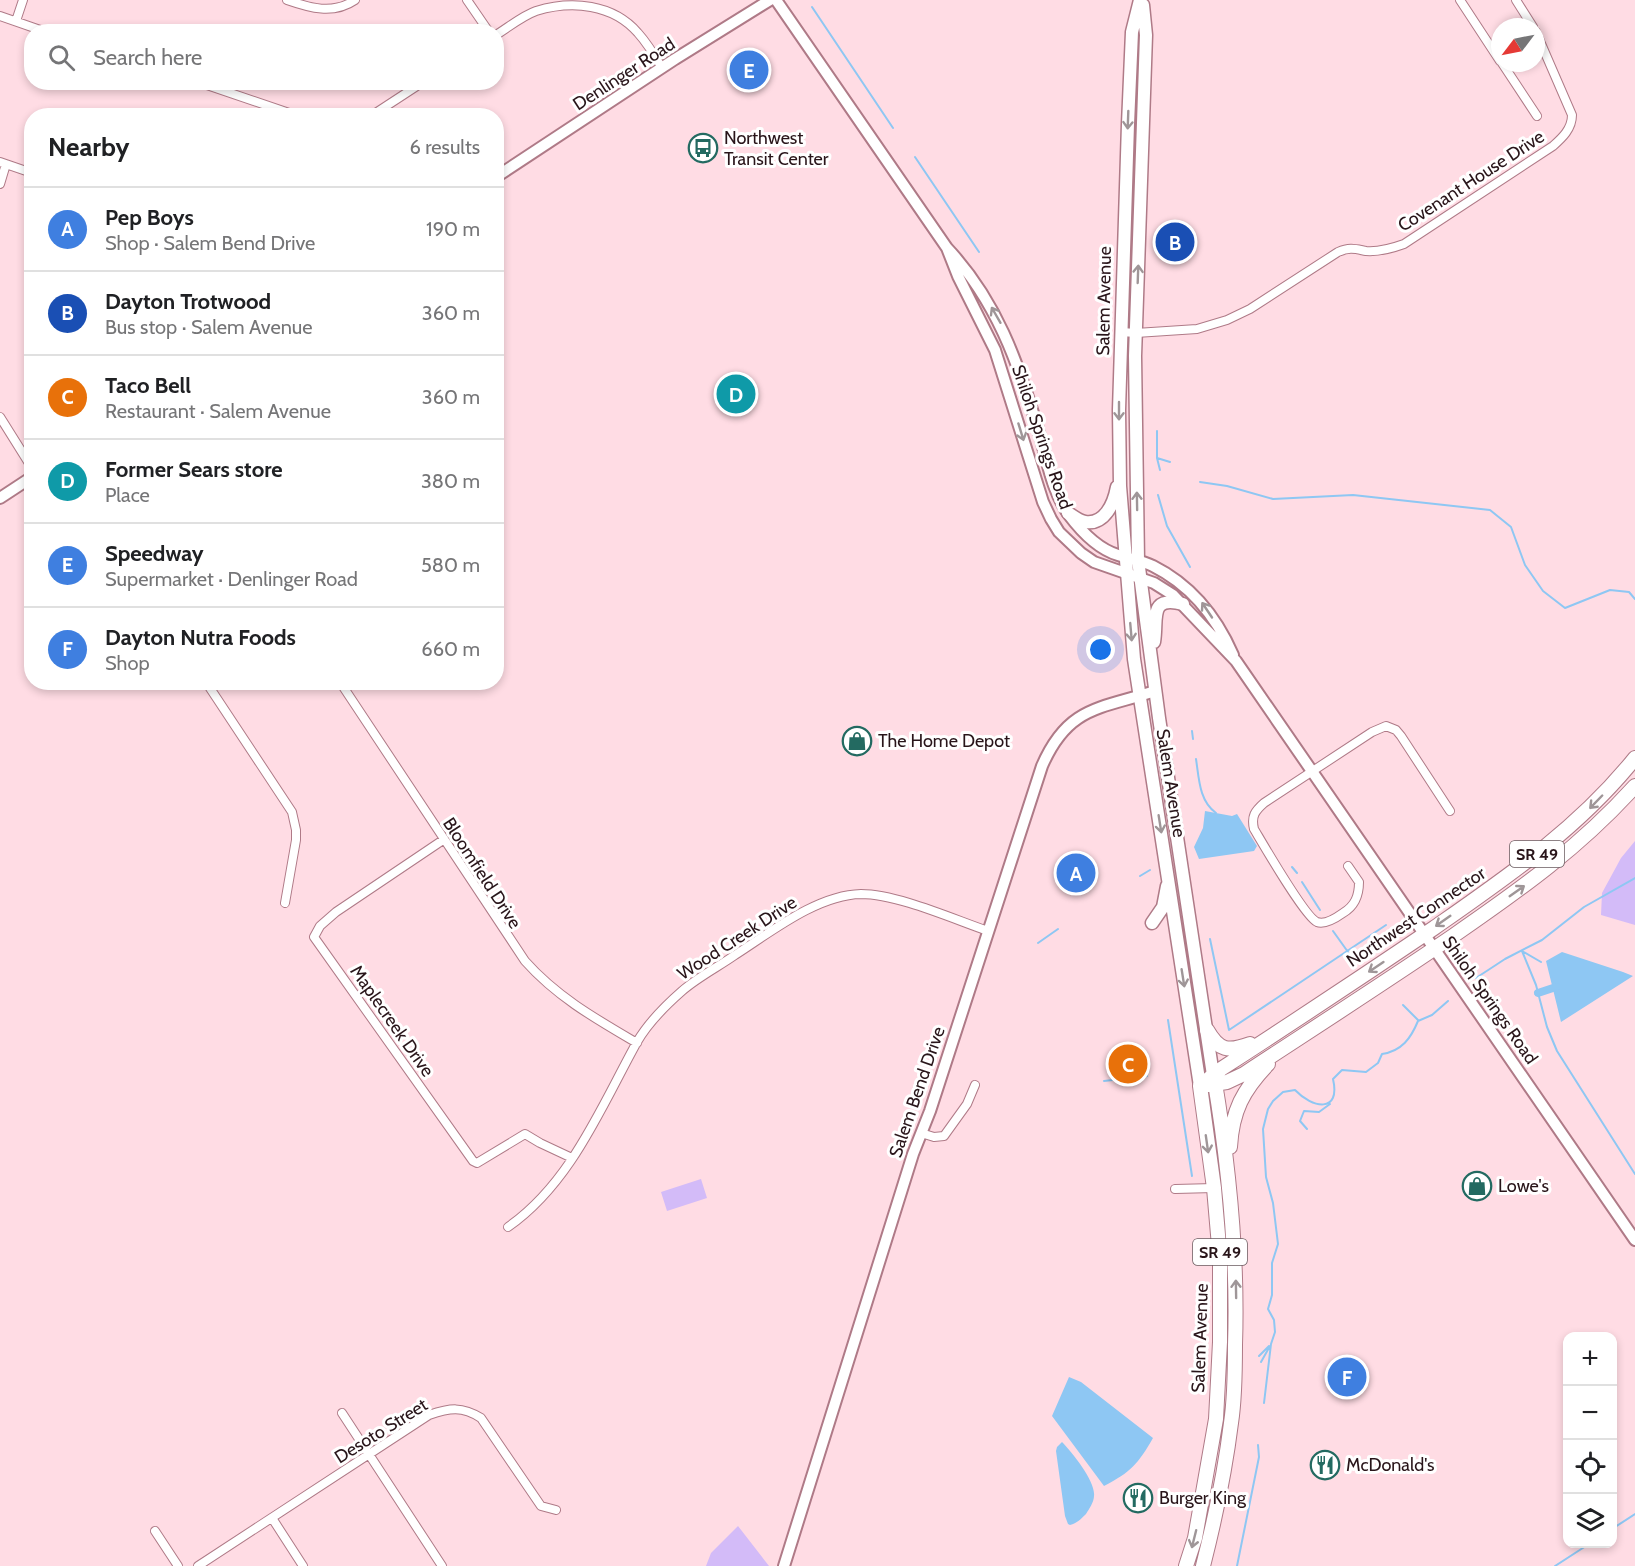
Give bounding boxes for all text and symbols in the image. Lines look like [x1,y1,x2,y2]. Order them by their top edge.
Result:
north arrow [1491,18,1545,72]
search box [24,24,504,90]
street label: Denlinger Road [569,33,679,115]
icon: search [45,41,78,74]
text: Search here [93,44,202,71]
pin: E [730,48,768,92]
one-way arrow [1123,110,1134,130]
street label: Covenant House Drive [1394,125,1548,237]
place label: Northwest Transit Center [724,127,829,170]
text: Nearby [48,131,129,163]
bus stop icon: Northwest Transit Center [687,132,719,164]
text: 6 results [409,135,480,159]
text: Pep Boys [105,204,194,231]
text: A [61,217,74,241]
text: 190 m [426,217,480,241]
pin: B [1156,220,1194,264]
text: Shop · Salem Bend Drive [105,231,315,255]
street label: Salem Avenue [1092,246,1116,356]
one-way arrow [1132,265,1144,285]
text: Dayton Trotwood [105,288,271,315]
text: B [61,301,74,325]
text: 360 m [422,301,480,325]
one-way arrow [989,307,1001,324]
text: Bus stop · Salem Avenue [105,315,313,339]
street label: Shiloh Springs Road [1007,362,1077,512]
text: Taco Bell [105,372,191,399]
pin: D [716,372,756,416]
text: C [61,385,74,409]
text: 360 m [422,385,480,409]
text: Restaurant · Salem Avenue [105,399,331,423]
one-way arrow [1113,401,1125,421]
one-way arrow [1016,422,1027,441]
text: Former Sears store [105,456,283,483]
text: D [60,469,75,493]
text: 380 m [421,469,480,493]
text: Place [105,483,150,507]
one-way arrow [1132,492,1143,512]
text: Speedway [105,540,204,567]
text: E [62,553,73,577]
text: 580 m [421,553,480,577]
text: Supermarket · Denlinger Road [105,567,358,591]
one-way arrow [1201,603,1213,619]
one-way arrow [1126,621,1137,641]
text: Dayton Nutra Foods [105,624,296,651]
your location [1086,635,1115,664]
text: F [62,637,73,661]
text: 660 m [421,637,480,661]
text: Shop [105,651,150,675]
shop icon: The Home Depot [841,725,873,757]
street label: Salem Avenue [1152,727,1190,839]
place label: The Home Depot [878,730,1010,752]
one-way arrow [1589,794,1603,809]
street label: Bloomfield Drive [438,813,526,933]
one-way arrow [1154,814,1165,834]
road number: SR 49 [1510,841,1564,867]
pin: A [1056,850,1096,896]
street label: Northwest Connector [1342,862,1490,972]
one-way arrow [1509,885,1525,897]
street label: Wood Creek Drive [673,891,801,985]
one-way arrow [1435,915,1451,927]
street label: Shiloh Springs Road [1438,932,1542,1068]
street label: Maplecreek Drive [345,961,439,1081]
one-way arrow [1368,961,1385,973]
one-way arrow [1178,968,1189,988]
street label: Salem Bend Drive [884,1024,950,1160]
pin: C [1108,1042,1148,1086]
one-way arrow [1202,1134,1213,1154]
shop icon: Lowe's [1461,1170,1493,1202]
place label: Lowe's [1498,1175,1549,1197]
road number: SR 49 [1193,1239,1247,1265]
one-way arrow [1230,1280,1242,1300]
street label: Salem Avenue [1187,1283,1213,1393]
map controls [1563,1332,1617,1548]
button: + [1563,1332,1617,1386]
pin: F [1328,1354,1366,1400]
button: − [1563,1386,1617,1440]
street label: Desoto Street [330,1394,432,1468]
button: locate [1563,1440,1617,1494]
restaurant icon: McDonald's [1309,1449,1341,1481]
place label: McDonald's [1346,1454,1434,1476]
restaurant icon: Burger King [1122,1482,1154,1514]
place label: Burger King [1159,1487,1247,1509]
button: layers [1563,1494,1617,1548]
one-way arrow [1188,1529,1200,1548]

